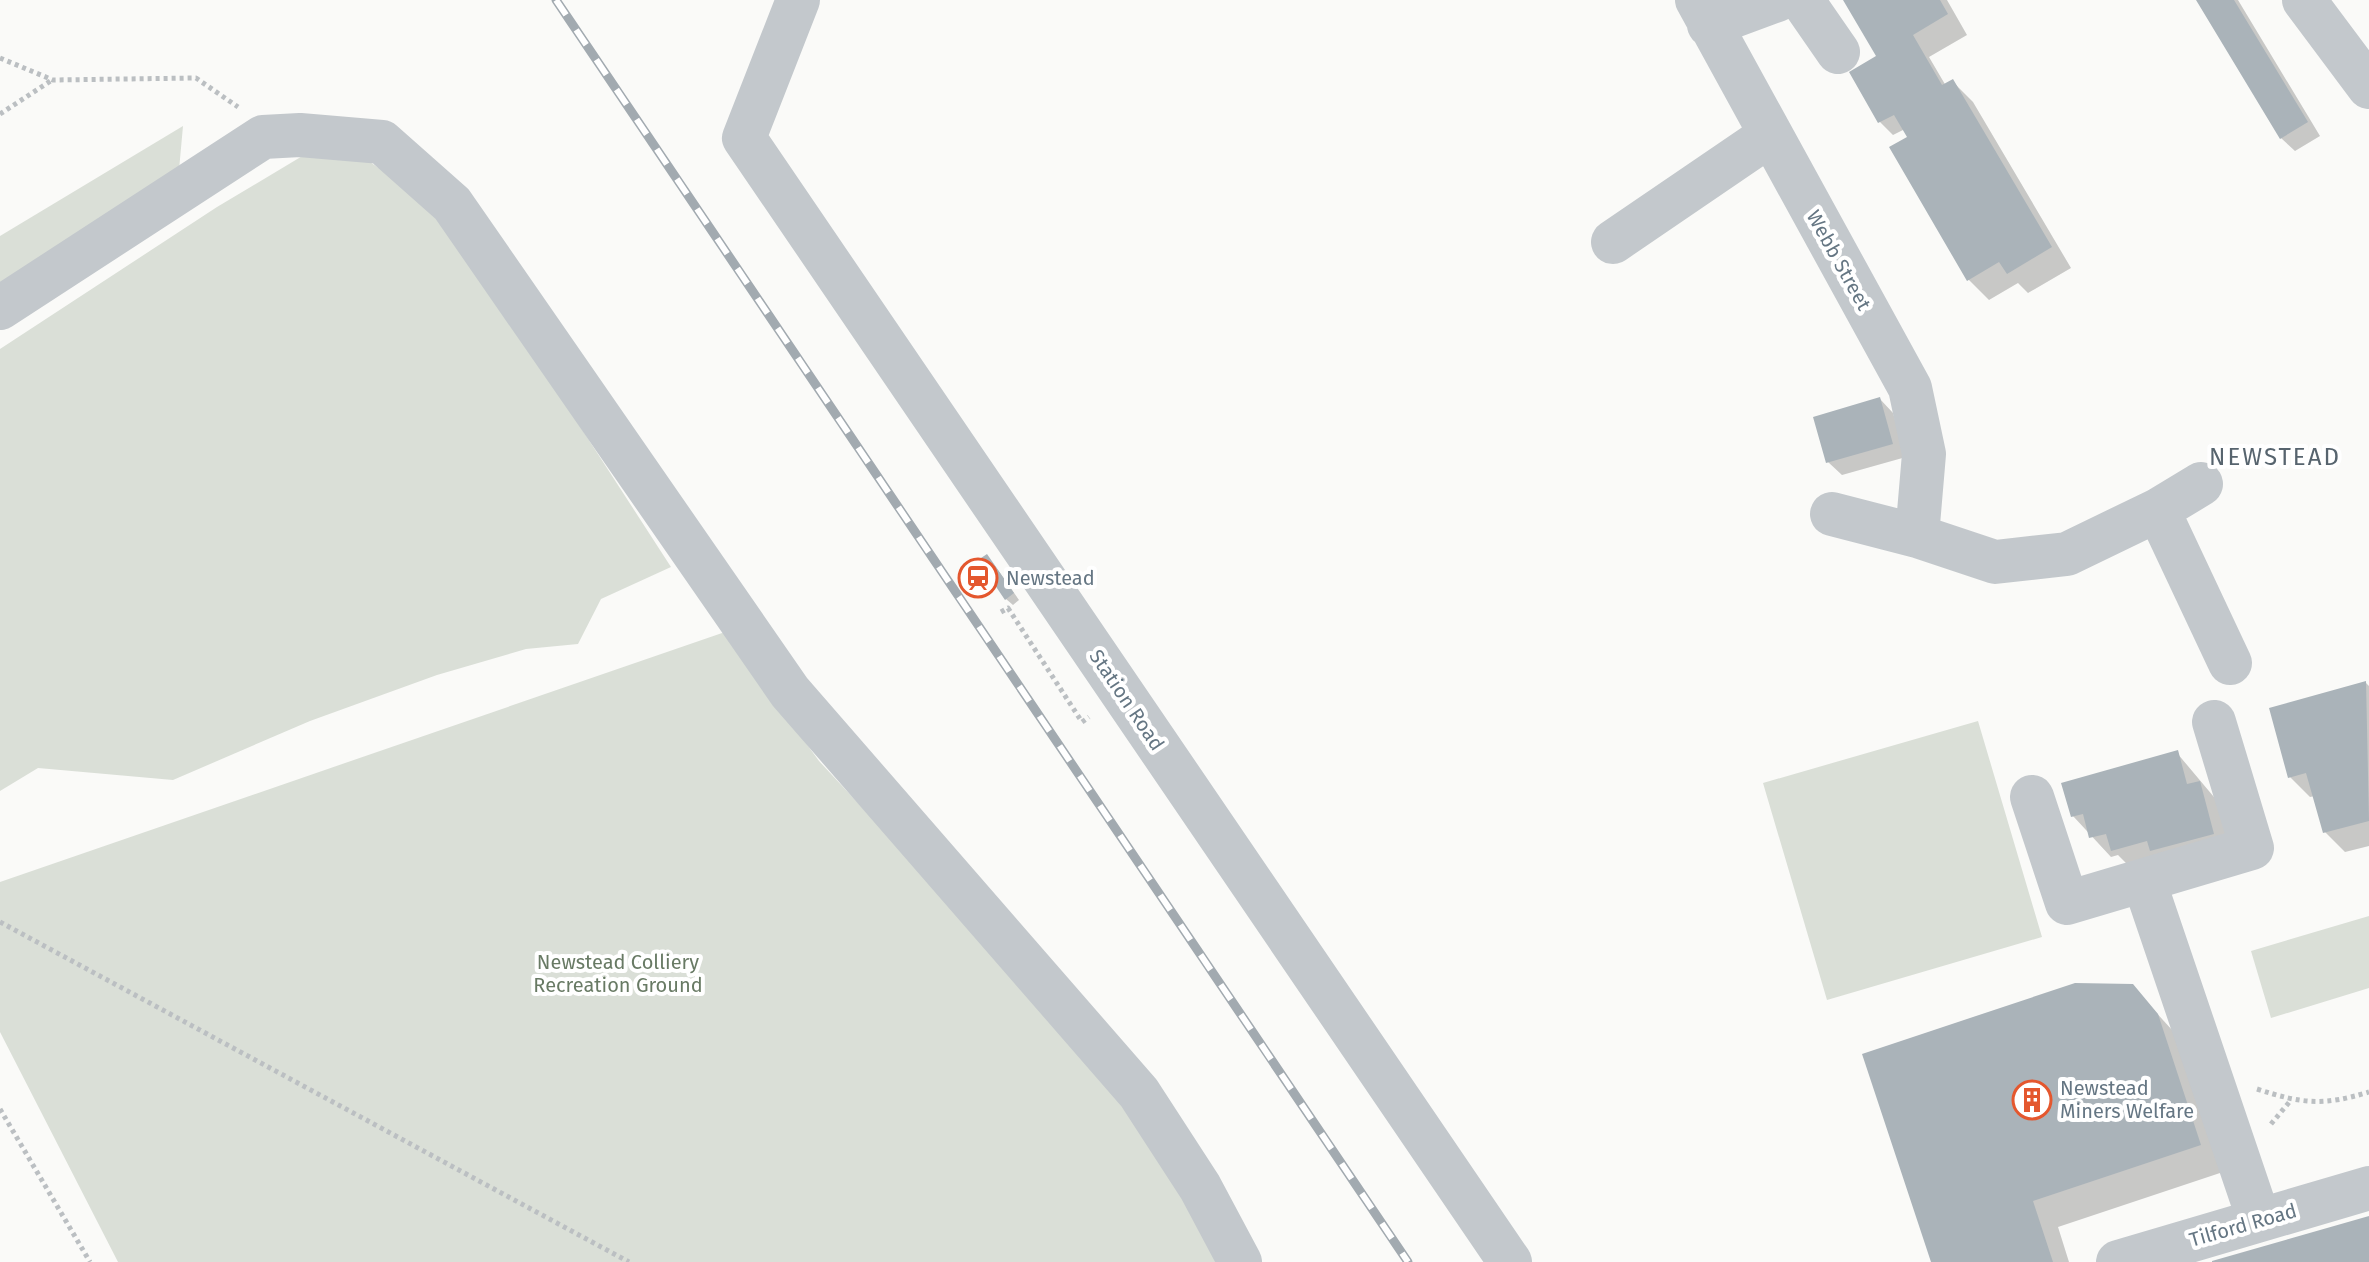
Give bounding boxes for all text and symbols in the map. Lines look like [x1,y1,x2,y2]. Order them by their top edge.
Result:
street label: Webb Street [1802,206,1877,315]
district label: NEWSTEAD [2209,443,2341,471]
station icon: Newstead [957,557,999,599]
place label: Newstead [1006,566,1095,590]
street label: Station Road [1084,645,1170,755]
park label: Newstead Colliery Recreation Ground [533,950,703,997]
place label: Newstead Miners Welfare [2060,1076,2194,1123]
building icon: Newstead Miners Welfare [2011,1079,2053,1121]
street label: Tilford Road [2187,1198,2299,1252]

